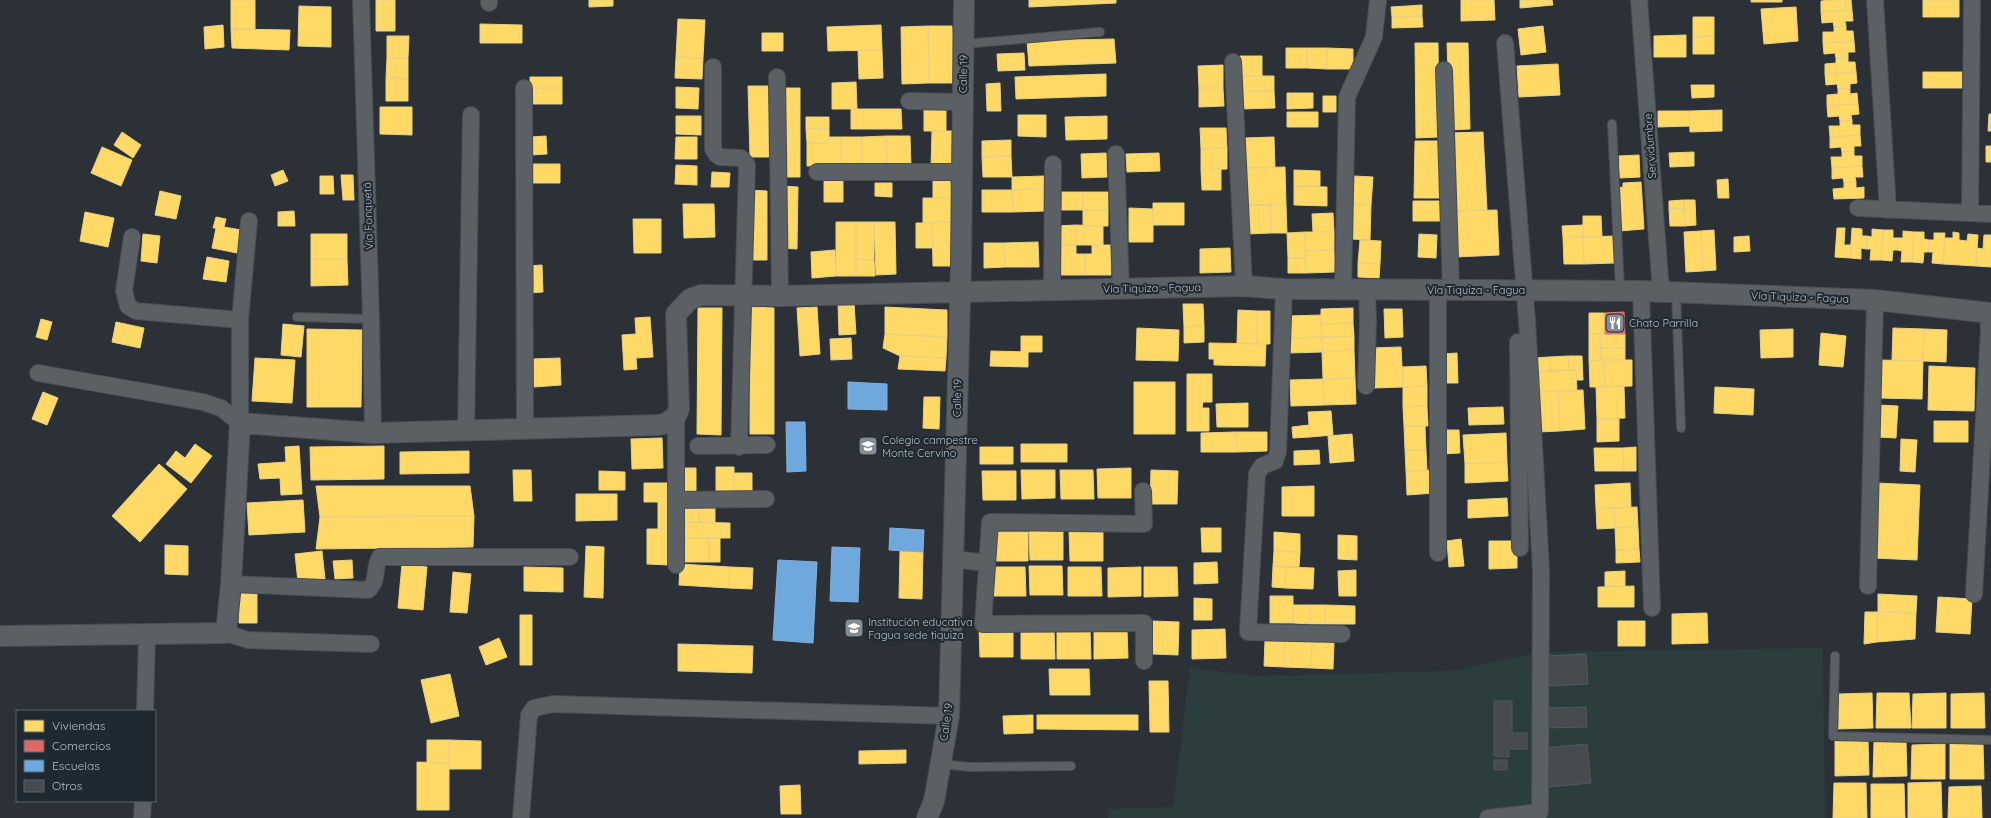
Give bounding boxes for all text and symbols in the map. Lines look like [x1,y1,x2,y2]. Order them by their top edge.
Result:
street label: Calle 19 [956,55,970,93]
street label: Servidumbre [1641,113,1659,179]
street label: Vía Fonquetá [360,182,376,250]
street label: Vía Tiquiza - Fagua [1103,280,1201,296]
street label: Vía Tiquiza - Fagua [1427,283,1525,297]
street label: Vía Tiquiza - Fagua [1751,288,1849,306]
restaurant icon: Chato Parrilla [1604,312,1626,334]
place label: Chato Parrilla [1629,316,1698,330]
street label: Calle 19 [950,379,964,417]
place label: Colegio campestre Monte Cervino [882,433,978,460]
school or university icon: Colegio campestre Monte Cervino [857,435,879,457]
place label: Institución educativa Fagua sede tiquiza [868,615,973,642]
school or university icon: Institución educativa Fagua sede tiquiza [843,617,865,639]
street label: Calle 19 [936,702,956,742]
legend [16,710,156,802]
text: Viviendas [52,718,106,733]
text: Comercios [52,738,111,753]
text: Escuelas [52,758,100,773]
text: Otros [52,778,83,793]

